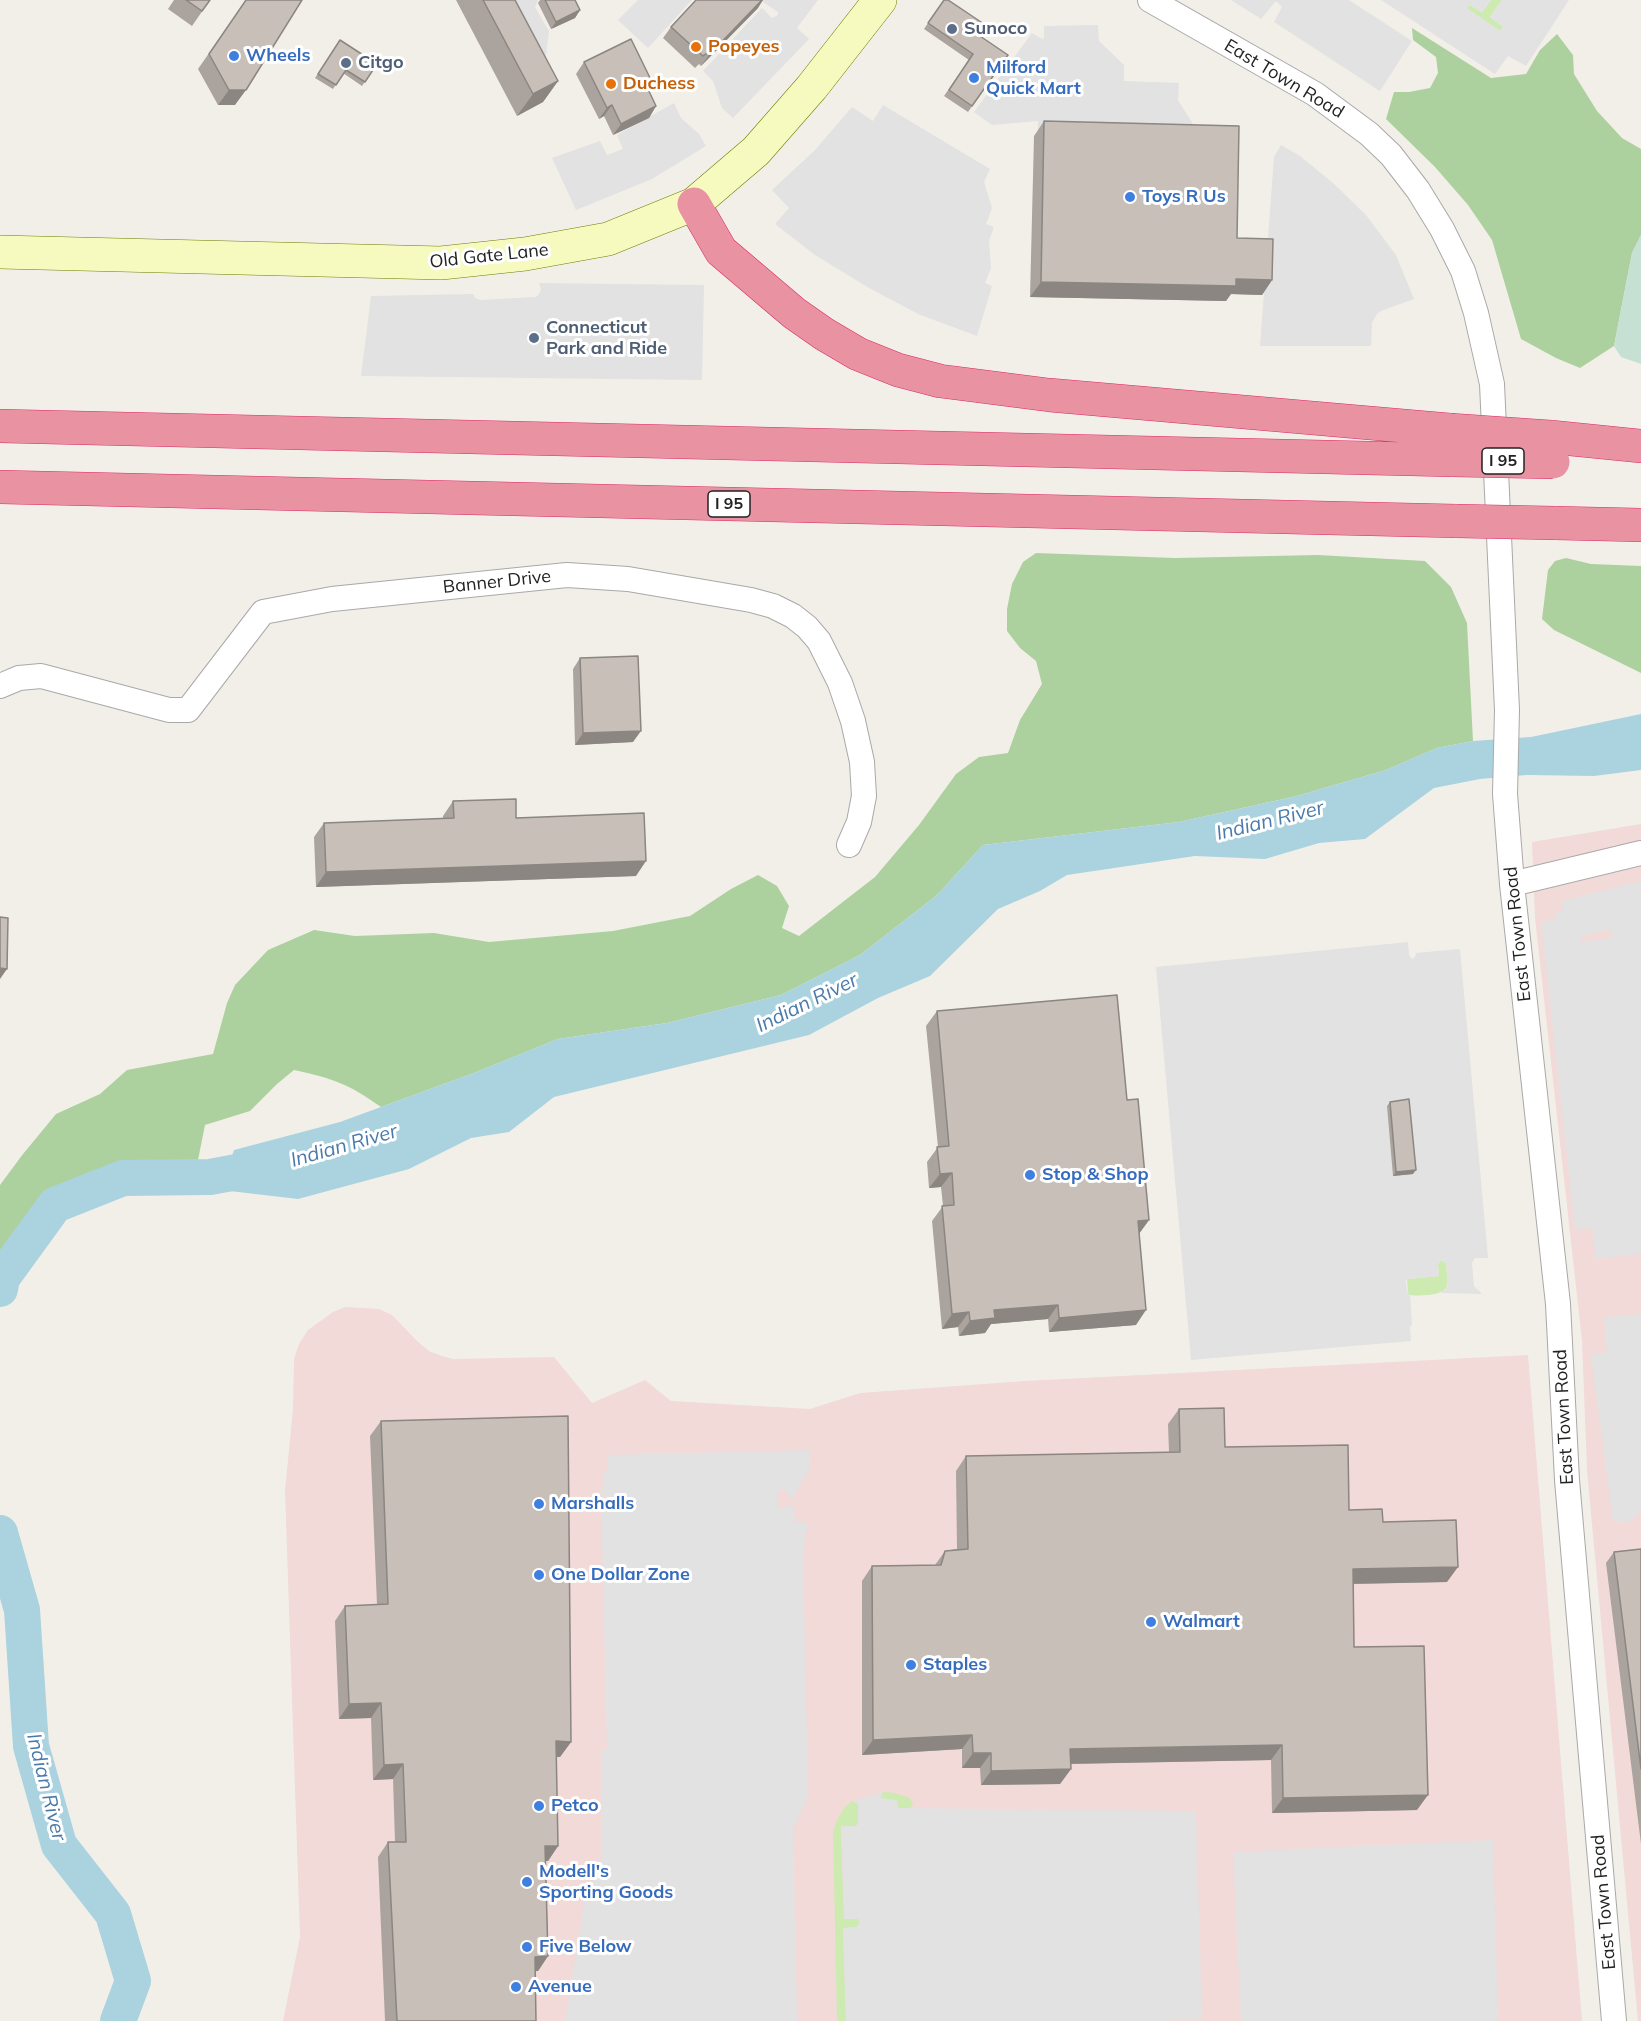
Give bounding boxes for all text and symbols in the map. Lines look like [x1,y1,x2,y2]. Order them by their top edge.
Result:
place label: Sunoco [964,18,1027,40]
marker: Sunoco [945,22,959,36]
street label: East Town Road [1220,35,1348,123]
place label: Popeyes [708,36,780,58]
marker: Popeyes [689,40,703,54]
place label: Wheels [246,45,310,67]
marker: Wheels [227,49,241,63]
place label: Citgo [358,52,404,74]
marker: Citgo [339,56,353,70]
place label: Milford Quick Mart [986,57,1081,100]
marker: Milford Quick Mart [967,71,981,85]
place label: Duchess [623,73,695,95]
marker: Duchess [604,77,618,91]
place label: Toys R Us [1142,186,1226,208]
marker: Toys R Us [1123,190,1137,204]
street label: Old Gate Lane [429,239,549,273]
place label: Connecticut Park and Ride [546,317,667,360]
marker: Connecticut Park and Ride [527,331,541,345]
road number: I 95 [1482,448,1524,474]
road number: I 95 [708,491,750,517]
street label: Banner Drive [442,566,552,598]
water label: Indian River [1214,796,1326,846]
street label: East Town Road [1500,865,1536,1003]
water label: Indian River [752,968,862,1038]
water label: Indian River [288,1119,400,1173]
place label: Stop & Shop [1042,1164,1149,1186]
marker: Stop & Shop [1023,1168,1037,1182]
street label: East Town Road [1550,1349,1578,1485]
place label: Marshalls [551,1493,634,1515]
marker: Marshalls [532,1497,546,1511]
place label: One Dollar Zone [551,1564,690,1586]
marker: One Dollar Zone [532,1568,546,1582]
place label: Walmart [1163,1611,1240,1633]
marker: Walmart [1144,1615,1158,1629]
place label: Staples [923,1654,987,1676]
marker: Staples [904,1658,918,1672]
water label: Indian River [21,1731,71,1843]
place label: Petco [551,1795,599,1817]
marker: Petco [532,1799,546,1813]
street label: East Town Road [1587,1833,1621,1971]
place label: Modell's Sporting Goods [539,1861,673,1904]
marker: Modell's Sporting Goods [520,1875,534,1889]
place label: Five Below [539,1936,632,1958]
marker: Five Below [520,1940,534,1954]
place label: Avenue [528,1976,592,1998]
marker: Avenue [509,1980,523,1994]

